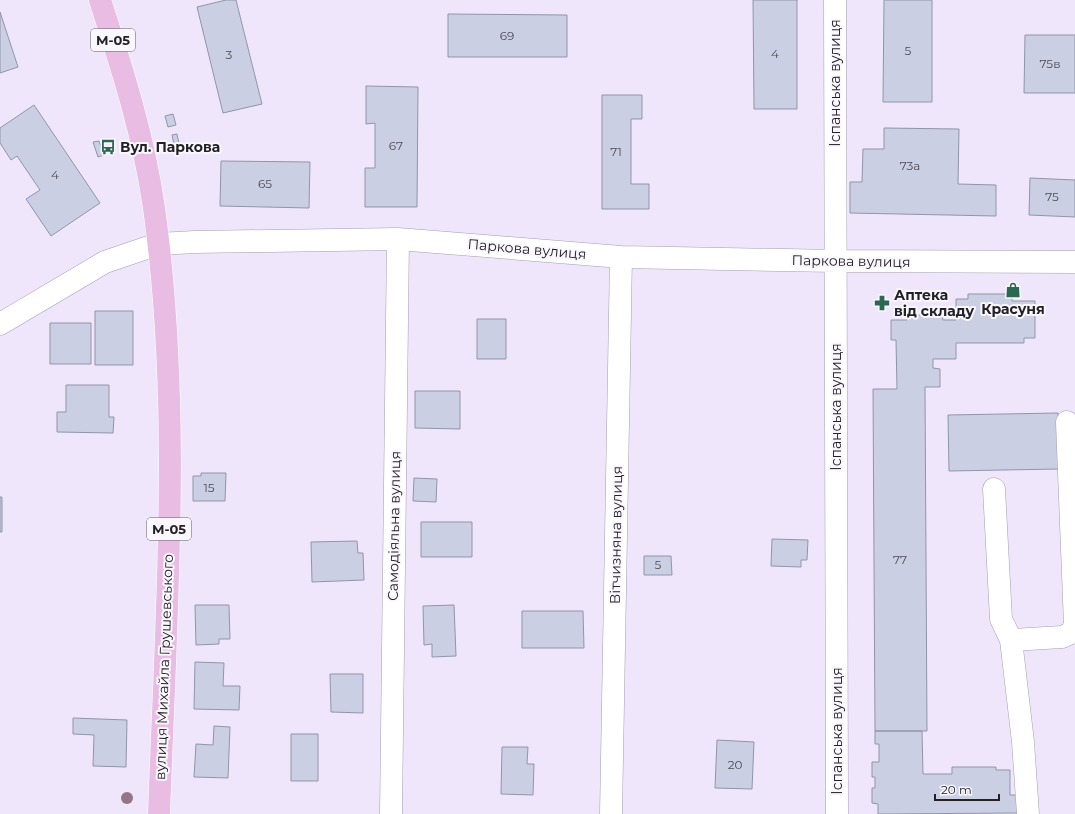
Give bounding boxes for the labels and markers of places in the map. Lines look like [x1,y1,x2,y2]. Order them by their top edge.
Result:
bus stop icon: Вул. Паркова [99,138,117,156]
place label: Вул. Паркова [120,138,220,156]
shop icon: Красуня [1004,281,1022,299]
place label: Аптека від складу [894,286,975,320]
pharmacy icon: Аптека від складу [873,294,891,312]
place label: Красуня [981,300,1045,318]

